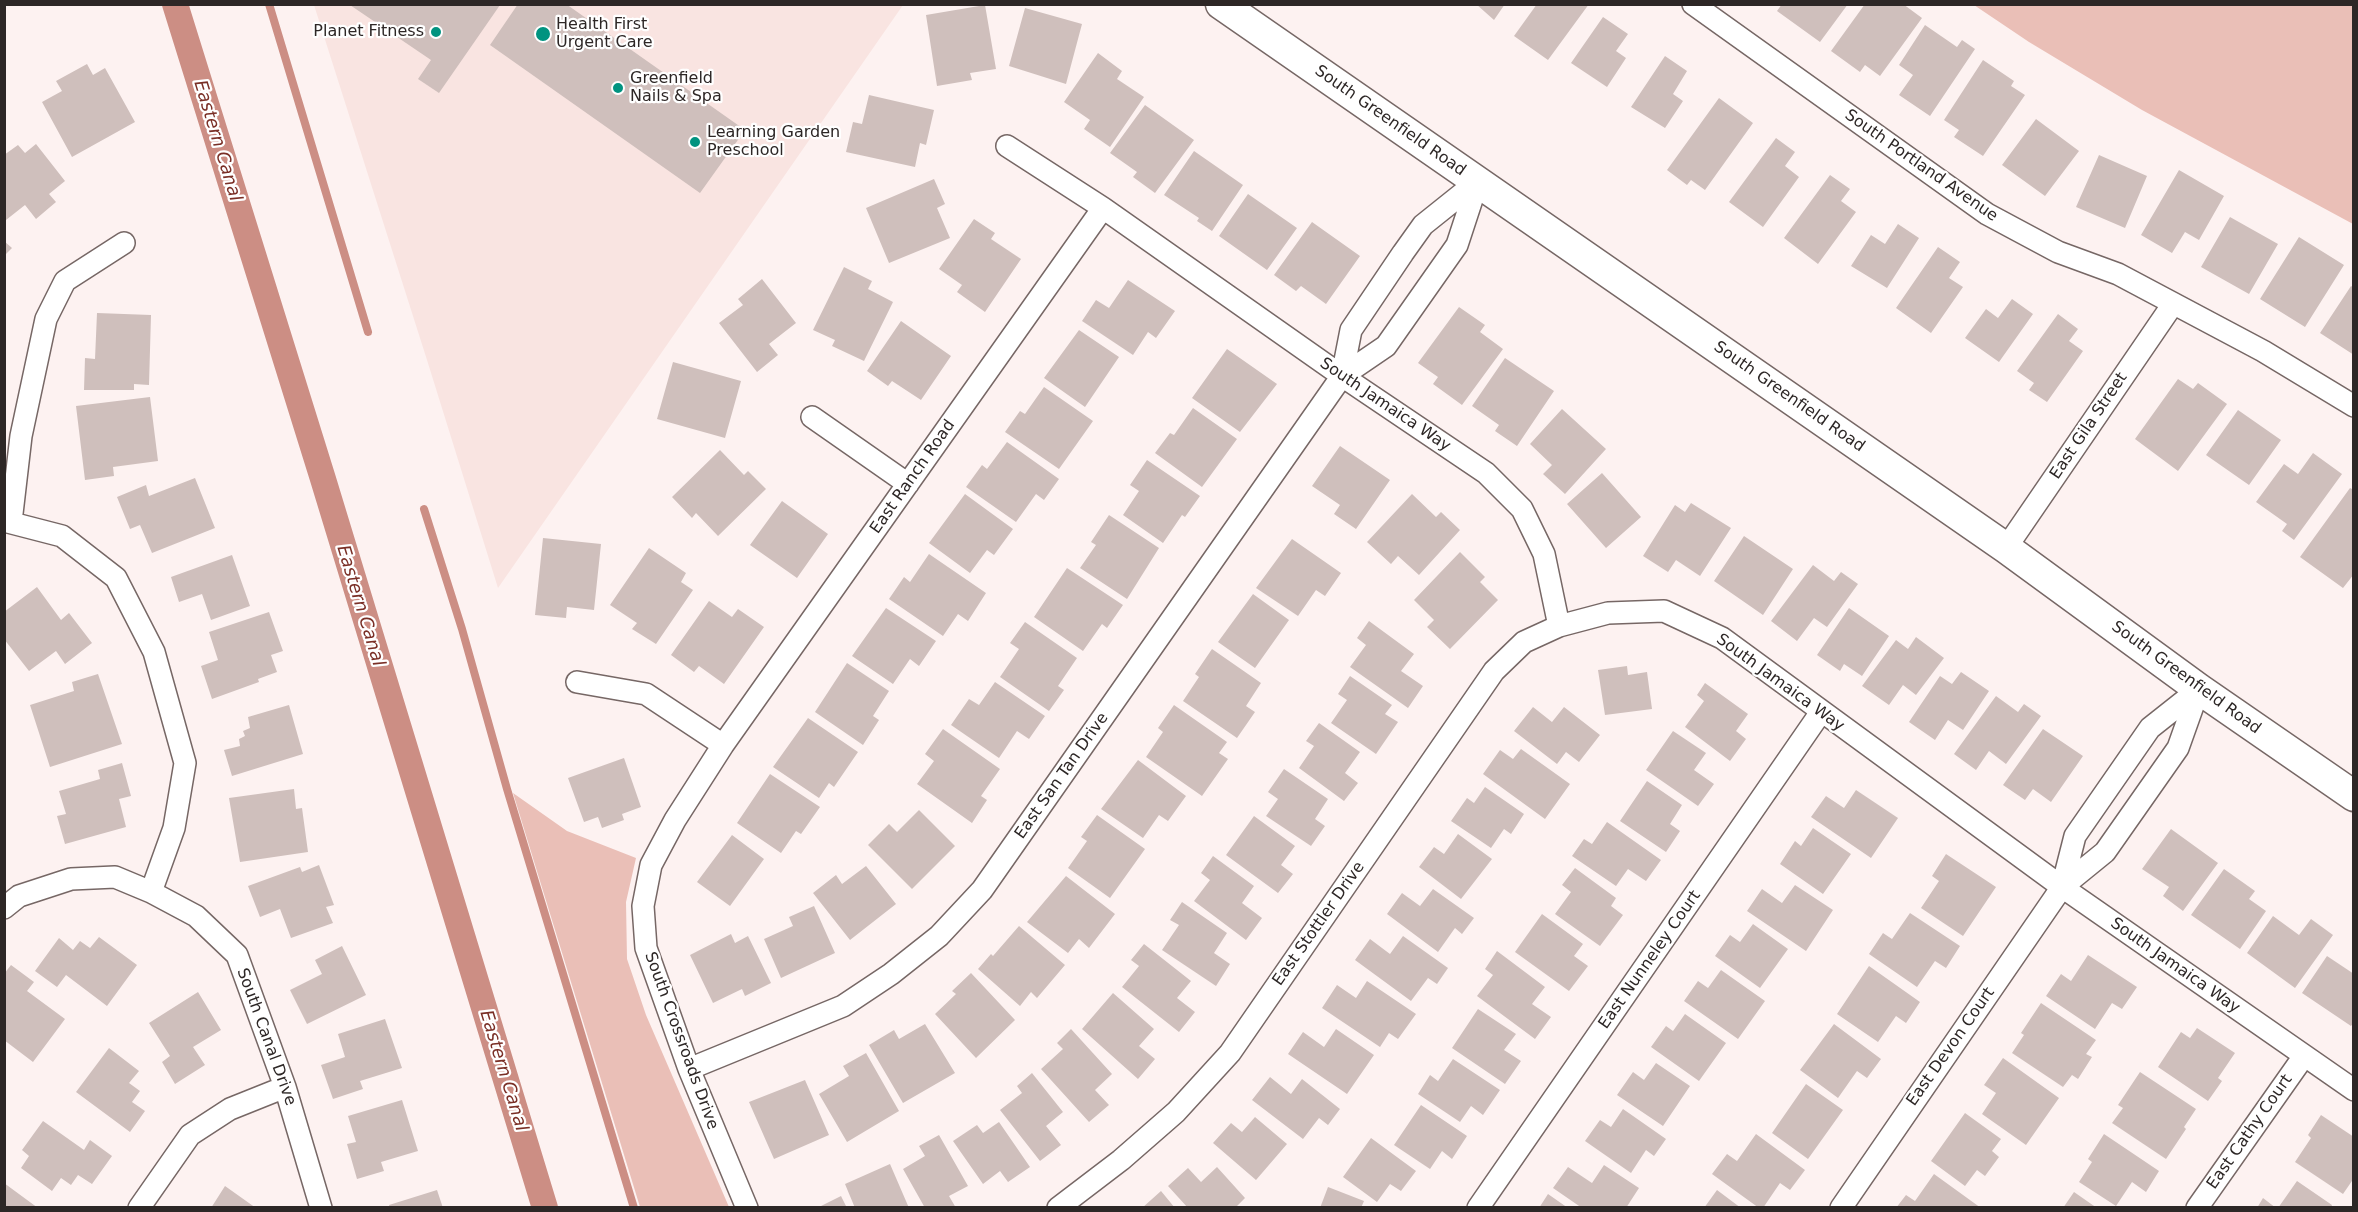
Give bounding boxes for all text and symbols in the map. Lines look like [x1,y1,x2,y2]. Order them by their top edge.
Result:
place label: Health First Urgent Care [556,15,653,53]
place label: Planet Fitness [313,22,424,42]
marker: Planet Fitness [429,25,443,39]
marker: Health First Urgent Care [534,25,552,43]
street label: South Greenfield Road [1311,62,1469,180]
place label: Greenfield Nails & Spa [630,69,722,107]
water label: Eastern Canal [188,78,246,204]
marker: Greenfield Nails & Spa [611,81,625,95]
street label: South Portland Avenue [1841,106,2001,226]
place label: Learning Garden Preschool [707,123,840,161]
marker: Learning Garden Preschool [688,135,702,149]
street label: South Greenfield Road [1710,338,1868,456]
street label: South Jamaica Way [1316,354,1454,456]
street label: East Gila Street [2046,369,2132,483]
street label: East Ranch Road [867,416,959,538]
water label: Eastern Canal [331,543,389,669]
street label: South Greenfield Road [2108,617,2264,739]
street label: South Jamaica Way [1712,630,1848,736]
street label: East San Tan Drive [1011,709,1113,843]
street label: East Stottler Drive [1269,858,1369,990]
street label: East Nunneley Court [1595,887,1705,1033]
street label: South Jamaica Way [2107,914,2243,1018]
street label: South Crossroads Drive [640,950,722,1132]
street label: South Canal Drive [232,966,300,1108]
street label: East Devon Court [1903,984,1999,1110]
water label: Eastern Canal [474,1008,532,1134]
street label: East Cathy Court [2203,1071,2297,1193]

